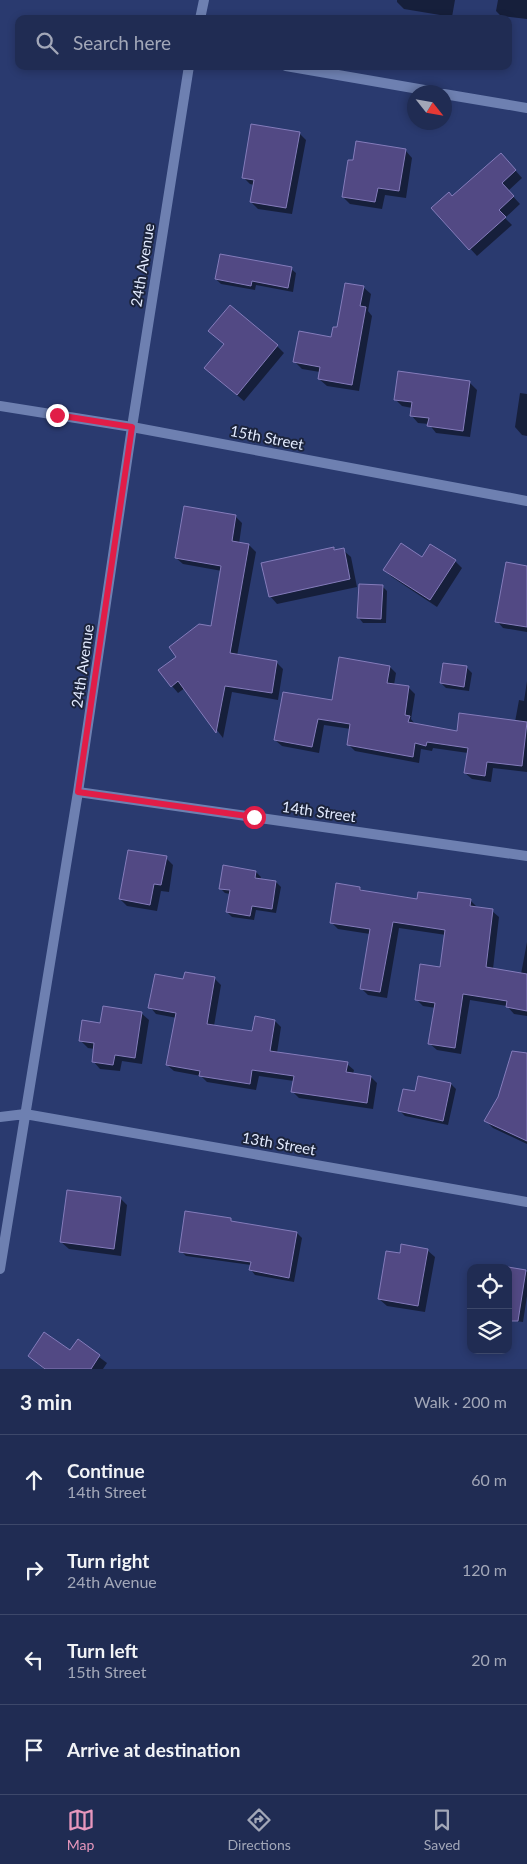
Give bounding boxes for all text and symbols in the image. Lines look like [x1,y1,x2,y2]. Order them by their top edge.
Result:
search box [15,15,512,70]
icon: search [33,29,61,57]
text: Search here [73,31,171,54]
north arrow [407,85,452,130]
street label: 24th Avenue [127,222,157,308]
route end [46,404,69,427]
street label: 15th Street [229,421,306,453]
street label: 24th Avenue [67,623,97,709]
street label: 14th Street [281,797,358,825]
route start [243,806,266,829]
street label: 13th Street [241,1128,318,1158]
map controls [467,1264,512,1354]
button: locate [467,1264,512,1309]
button: layers [467,1309,512,1354]
text: 3 min [20,1389,72,1414]
text: Walk · 200 m [414,1392,507,1411]
text: Continue [67,1459,145,1482]
icon: ahead [20,1466,48,1494]
text: 60 m [471,1470,507,1489]
text: 14th Street [67,1482,146,1501]
text: Turn right [67,1549,149,1572]
icon: right [20,1556,48,1584]
text: 120 m [462,1560,507,1579]
text: 24th Avenue [67,1572,157,1591]
text: Turn left [67,1639,138,1662]
icon: left [20,1646,48,1674]
text: 20 m [471,1650,507,1669]
text: 15th Street [67,1662,146,1681]
icon: arrive [20,1736,48,1764]
text: Arrive at destination [67,1738,240,1761]
tab: Map [67,1806,95,1853]
tab: Directions [228,1806,291,1853]
tab: Saved [424,1806,460,1853]

